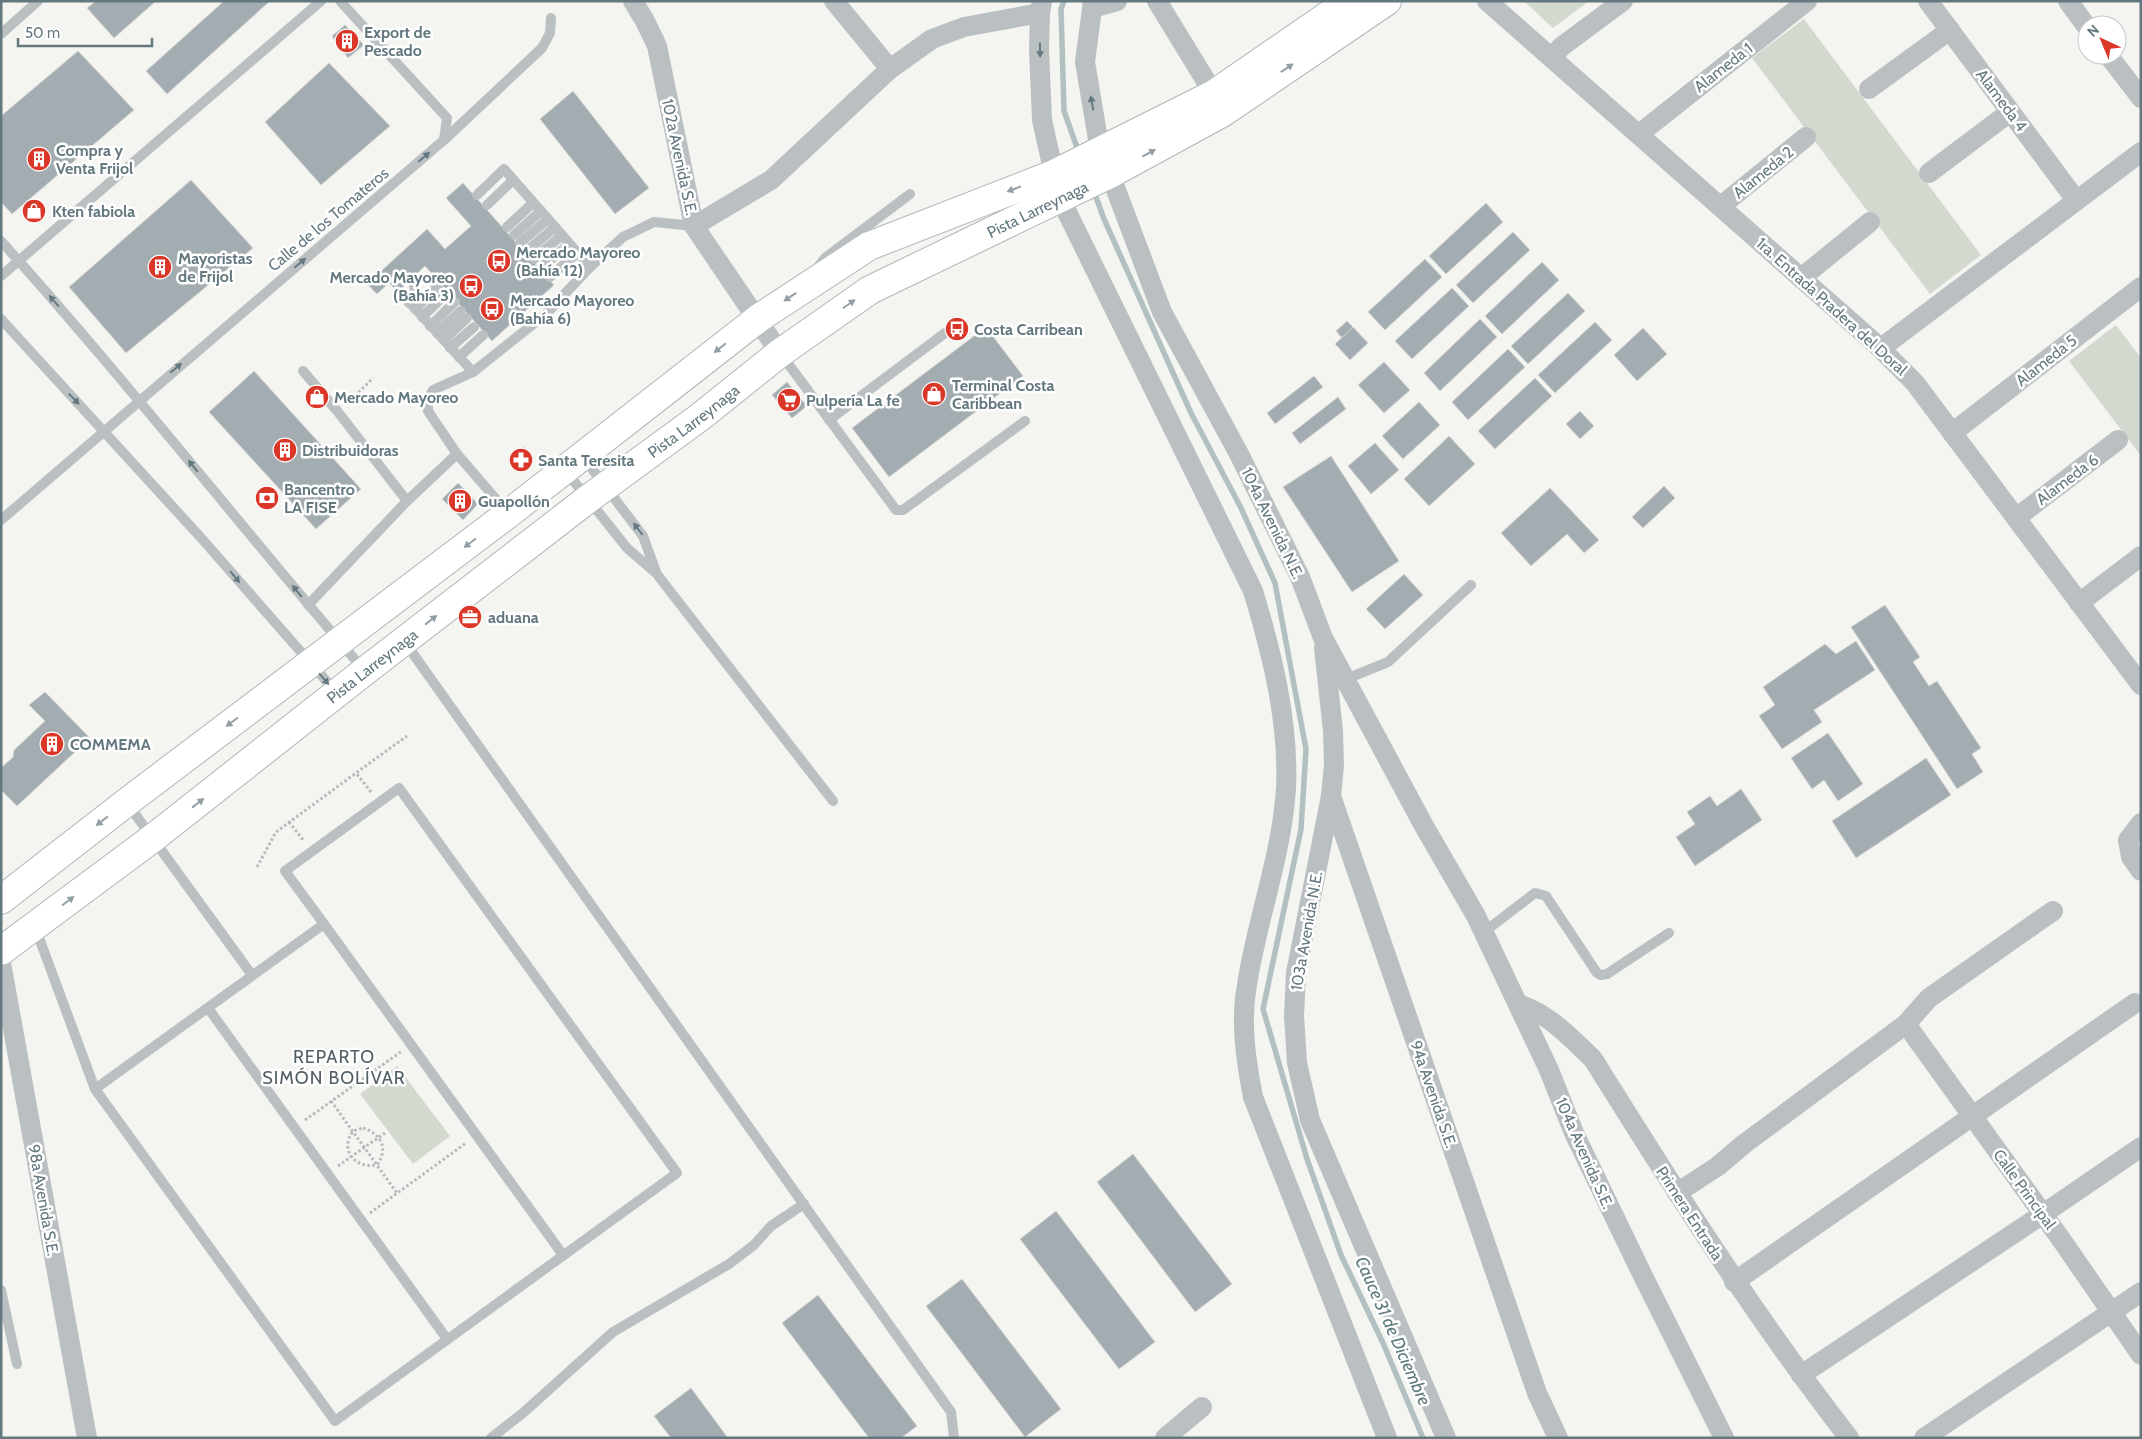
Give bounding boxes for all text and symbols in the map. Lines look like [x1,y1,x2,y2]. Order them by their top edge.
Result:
scale bar [18,15,151,47]
north arrow [2077,15,2127,65]
text: N [2083,21,2103,41]
place label: Export de Pescado [364,23,431,60]
text: 50 m [25,24,60,42]
building icon: Export de Pescado [334,28,360,54]
street label: Alameda 1 [1690,39,1756,96]
one-way arrow [1036,42,1044,58]
one-way arrow [1280,63,1294,73]
street label: Alameda 4 [1972,65,2031,135]
one-way arrow [1088,95,1096,111]
street label: 102a Avenida S.E. [658,97,701,217]
place label: Compra y Venta Frijol [56,141,133,178]
street label: Alameda 2 [1729,142,1797,202]
building icon: Compra y Venta Frijol [26,146,52,172]
one-way arrow [1141,149,1156,157]
one-way arrow [417,152,430,163]
street label: Calle de los Tomateros [264,163,393,275]
street label: Pista Larreynaga [984,177,1092,242]
one-way arrow [1007,186,1022,194]
shop icon: Kten fabiola [21,198,47,224]
place label: Kten fabiola [52,202,135,221]
street label: 1ra. Entrada Pradera del Doral [1752,234,1911,379]
place label: Mercado Mayoreo (Bahía 12) [516,243,641,280]
bus stop icon: Mercado Mayoreo (Bahía 12) [486,248,512,274]
place label: Mayoristas de Frijol [178,249,253,286]
building icon: Mayoristas de Frijol [147,254,173,280]
one-way arrow [293,257,306,268]
place label: Mercado Mayoreo (Bahía 3) [330,268,454,305]
bus stop icon: Mercado Mayoreo (Bahía 3) [458,273,484,299]
place label: Mercado Mayoreo (Bahía 6) [510,291,635,328]
one-way arrow [784,292,797,302]
one-way arrow [48,296,60,308]
bus stop icon: Mercado Mayoreo (Bahía 6) [479,296,505,322]
one-way arrow [842,299,855,309]
bus stop icon: Costa Carribean [944,316,970,342]
place label: Costa Carribean [974,320,1083,339]
street label: Alameda 5 [2012,331,2081,390]
one-way arrow [713,343,727,353]
one-way arrow [170,362,182,374]
place label: Terminal Costa Caribbean [952,376,1055,413]
street label: Pista Larreynaga [644,380,743,462]
shop icon: Terminal Costa Caribbean [921,381,947,407]
shop icon: Mercado Mayoreo [304,384,330,410]
supermarket icon: Pulpería La fe [776,387,802,413]
place label: Mercado Mayoreo [334,388,459,407]
place label: Pulpería La fe [806,391,900,410]
one-way arrow [68,393,80,405]
building icon: Distribuidoras [272,437,298,463]
place label: Distribuidoras [302,441,399,460]
pharmacy icon: Santa Teresita [508,447,534,473]
street label: Alameda 6 [2033,450,2102,509]
place label: Santa Teresita [538,451,634,470]
one-way arrow [187,460,198,473]
street label: 104a Avenida N.E. [1237,464,1308,582]
place label: Bancentro LA FISE [284,480,355,517]
bank icon: Bancentro LA FISE [254,485,280,511]
building icon: Guapollón [447,488,473,514]
place label: Guapollón [478,492,550,511]
one-way arrow [633,522,643,536]
one-way arrow [463,538,476,548]
one-way arrow [229,571,240,584]
one-way arrow [291,585,302,598]
office icon: aduana [457,604,483,630]
place label: aduana [488,608,539,627]
one-way arrow [424,615,438,625]
street label: Pista Larreynaga [323,625,422,707]
one-way arrow [319,672,330,685]
one-way arrow [226,717,239,728]
building icon: COMMEMA [39,731,65,757]
place label: COMMEMA [70,735,151,754]
one-way arrow [191,798,204,809]
one-way arrow [96,815,109,826]
street label: 103a Avenida N.E. [1287,870,1326,992]
one-way arrow [61,896,75,906]
street label: 94a Avenida S.E. [1406,1038,1461,1150]
district label: REPARTO SIMÓN BOLÍVAR [262,1046,406,1089]
street label: 104a Avenida S.E. [1552,1095,1618,1212]
street label: 98a Avenida S.E. [24,1143,63,1257]
street label: Calle Principal [1989,1146,2060,1233]
street label: Primera Entrada [1652,1163,1727,1264]
water label: Cauce 31 de Diciembre [1350,1253,1436,1409]

